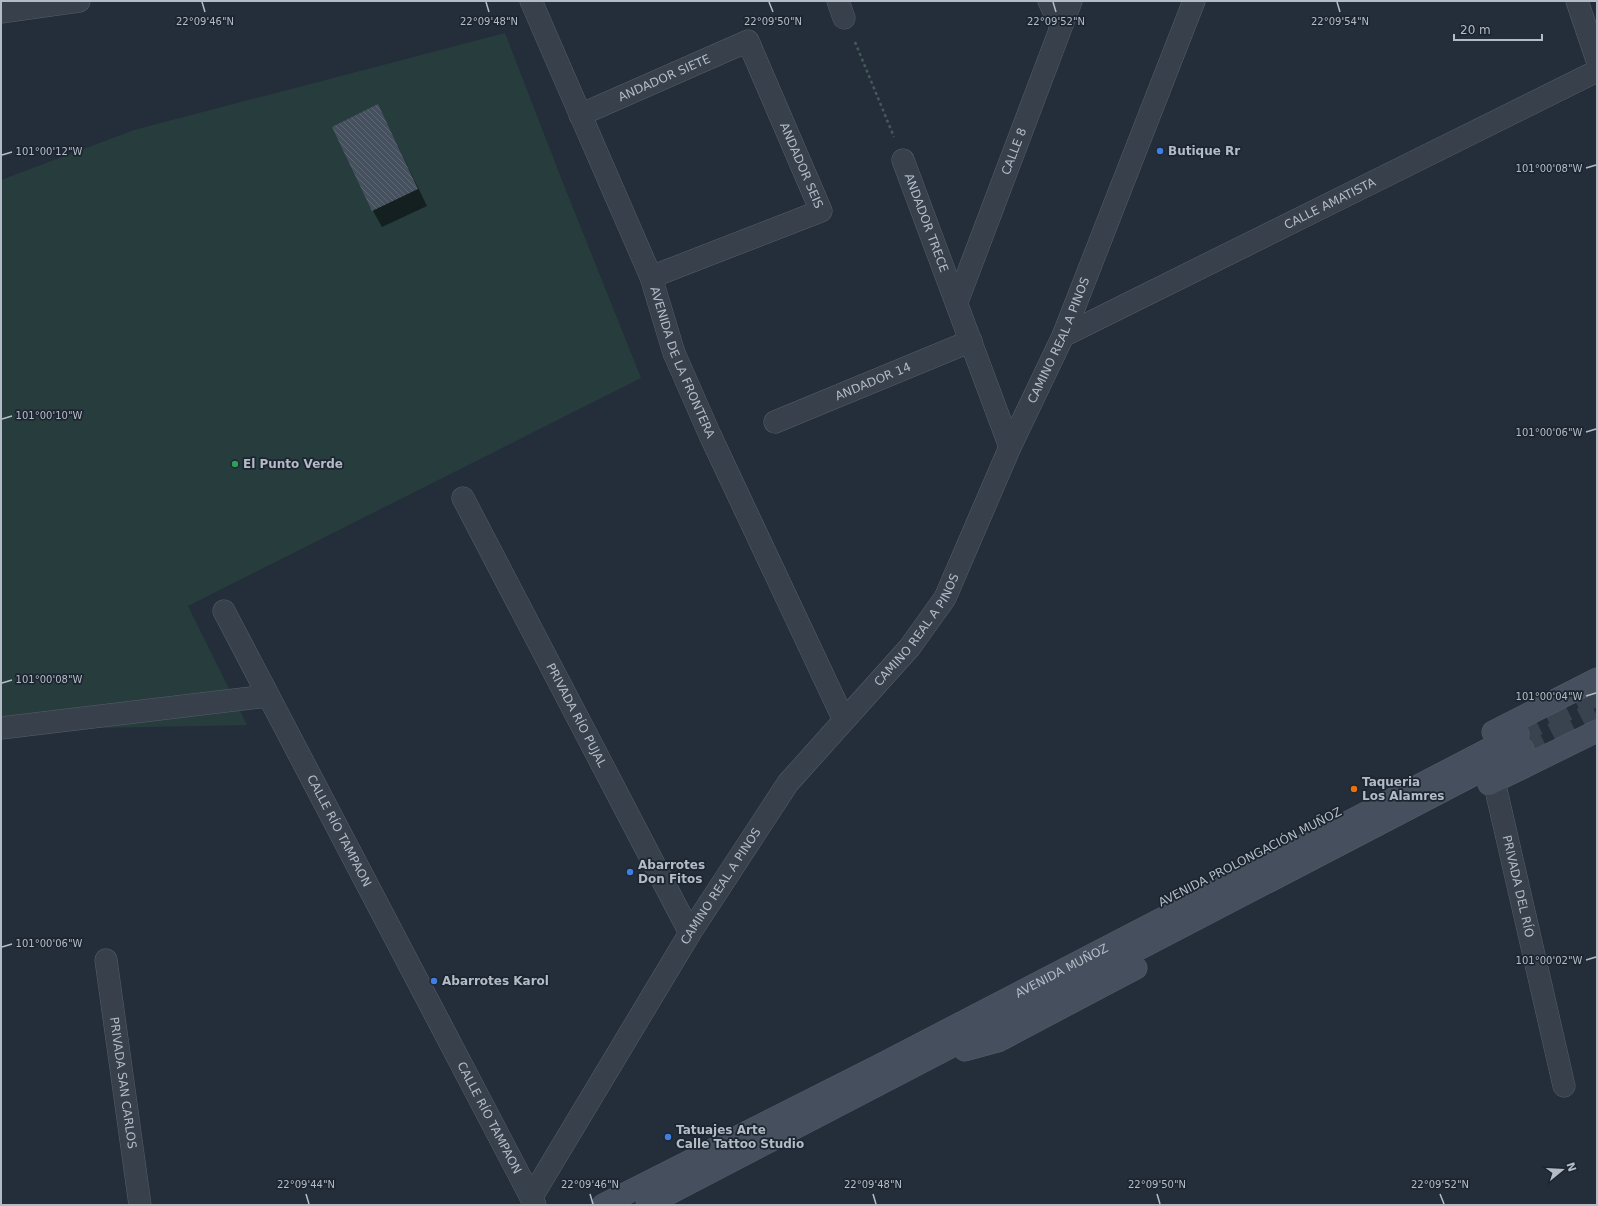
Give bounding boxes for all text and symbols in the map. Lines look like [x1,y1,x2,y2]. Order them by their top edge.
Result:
text: 22°09'46"N [176,16,234,27]
text: 22°09'48"N [460,16,518,27]
text: 22°09'50"N [744,16,802,27]
text: 22°09'52"N [1027,16,1085,27]
text: 22°09'54"N [1311,16,1369,27]
scale bar [1454,16,1542,42]
text: 20 m [1460,23,1491,37]
street label: ANDADOR SIETE [616,52,712,104]
street label: ANDADOR SEIS [777,121,826,210]
street label: CALLE 8 [999,126,1029,177]
place label: Butique Rr [1168,144,1240,158]
text: 101°00'12"W [16,146,82,157]
marker: Butique Rr [1155,146,1165,156]
text: 101°00'08"W [1516,163,1582,174]
street label: ANDADOR TRECE [902,171,951,274]
street label: CALLE AMATISTA [1282,175,1379,232]
street label: CAMINO REAL A PINOS [1025,275,1092,406]
street label: AVENIDA DE LA FRONTERA [647,285,718,441]
street label: ANDADOR 14 [833,360,913,403]
text: 101°00'10"W [16,410,82,421]
text: 101°00'06"W [1516,427,1582,438]
place label: El Punto Verde [243,457,343,471]
marker: El Punto Verde [230,459,240,469]
street label: CAMINO REAL A PINOS [871,571,962,689]
street label: PRIVADA RÍO PUJAL [543,661,609,770]
text: 101°00'08"W [16,674,82,685]
text: 101°00'04"W [1516,691,1582,702]
street label: CALLE RÍO TAMPAON [304,772,374,889]
place label: Taqueria Los Alamres [1362,775,1444,803]
marker: Taqueria Los Alamres [1349,784,1359,794]
street label: AVENIDA PROLONGACIÓN MUÑOZ [1156,804,1344,909]
street label: CAMINO REAL A PINOS [678,825,764,947]
street label: PRIVADA DEL RÍO [1500,834,1537,939]
place label: Abarrotes Don Fitos [638,858,705,886]
marker: Abarrotes Don Fitos [625,867,635,877]
text: 101°00'06"W [16,938,82,949]
street label: AVENIDA MUÑOZ [1013,941,1110,1001]
text: 101°00'02"W [1516,955,1582,966]
place label: Abarrotes Karol [442,974,549,988]
marker: Abarrotes Karol [429,976,439,986]
street label: PRIVADA SAN CARLOS [107,1016,139,1150]
street label: CALLE RÍO TAMPAON [454,1059,524,1176]
place label: Tatuajes Arte Calle Tattoo Studio [676,1123,804,1151]
marker: Tatuajes Arte Calle Tattoo Studio [663,1132,673,1142]
north arrow [1542,1150,1582,1190]
text: N [1563,1161,1579,1173]
text: 22°09'44"N [277,1179,335,1190]
text: 22°09'46"N [561,1179,619,1190]
text: 22°09'48"N [844,1179,902,1190]
text: 22°09'50"N [1128,1179,1186,1190]
text: 22°09'52"N [1411,1179,1469,1190]

